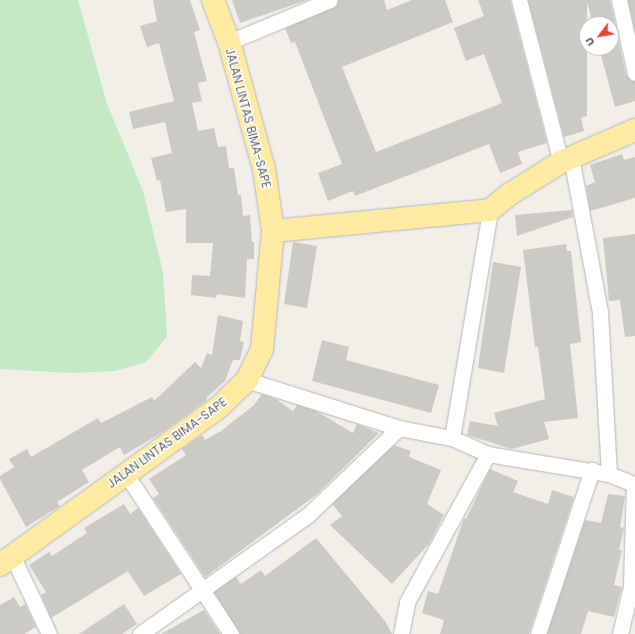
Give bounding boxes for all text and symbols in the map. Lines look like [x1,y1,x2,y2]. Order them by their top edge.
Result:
north arrow [579,16,619,56]
text: U [581,34,598,49]
street label: JALAN LINTAS BIMA-SAPE [222,46,274,190]
street label: JALAN LINTAS BIMA-SAPE [104,395,230,491]

